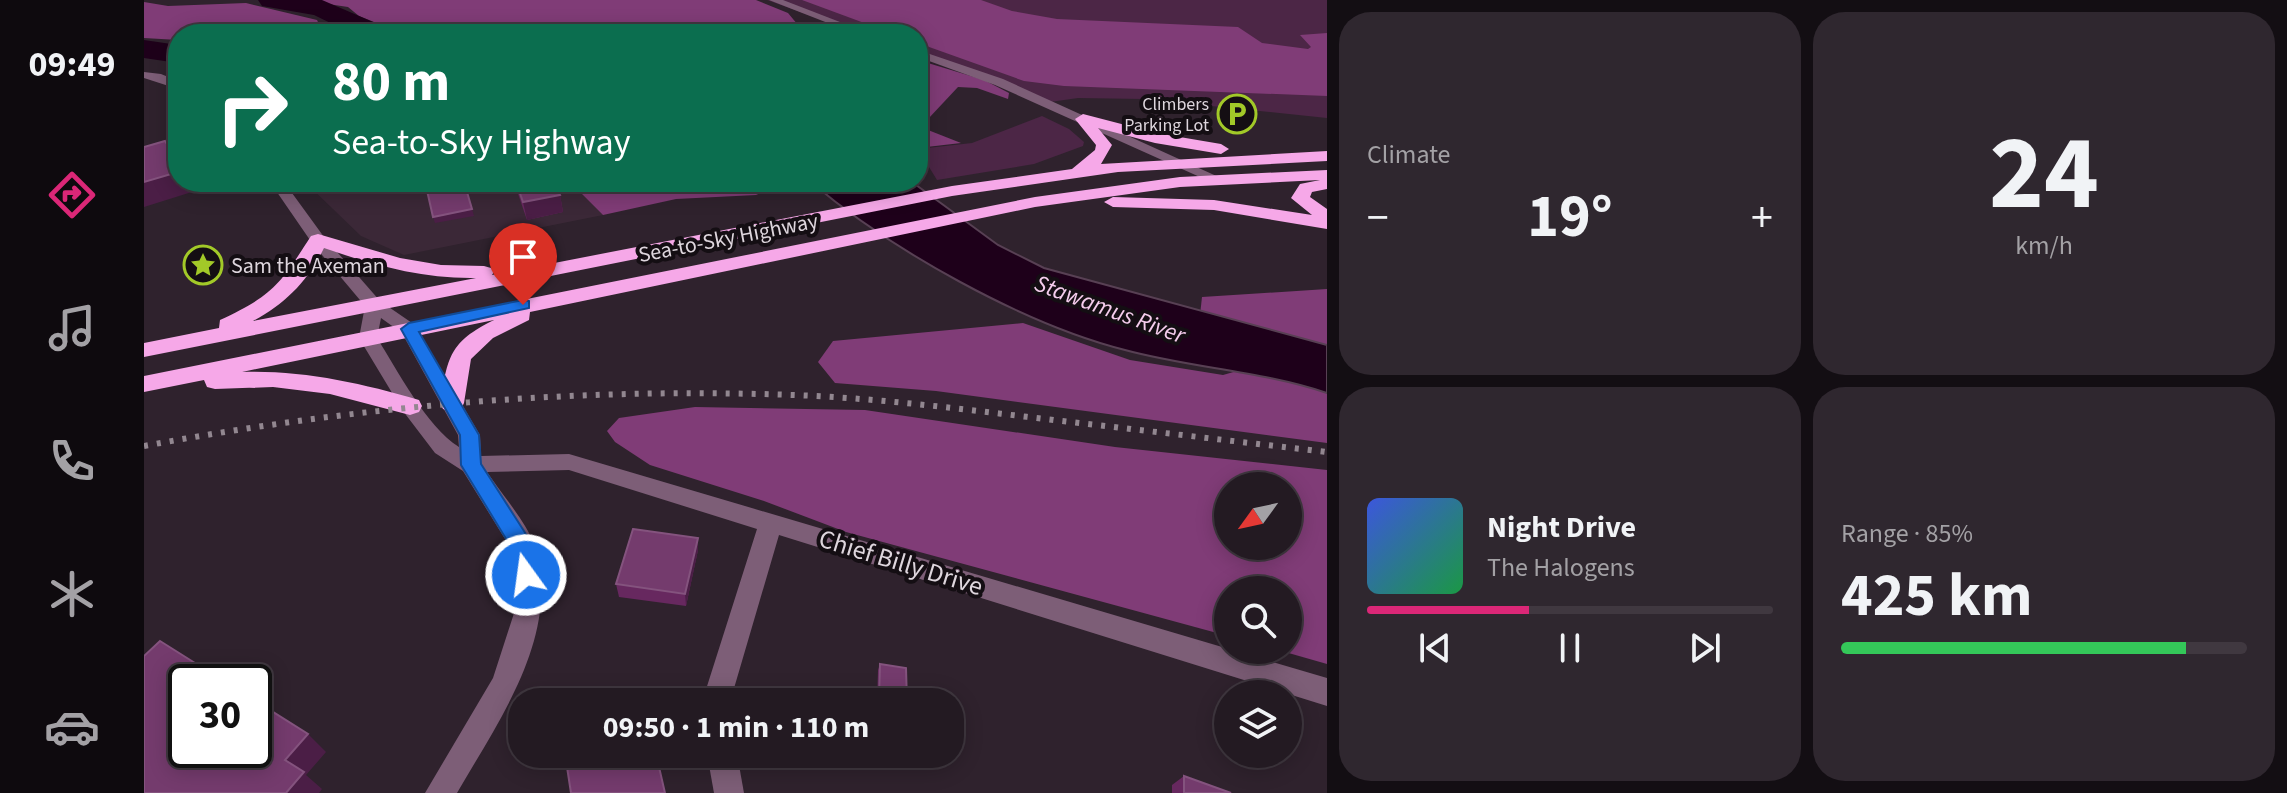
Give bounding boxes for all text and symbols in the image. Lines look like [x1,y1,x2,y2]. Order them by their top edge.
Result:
text: 09:49 [29,39,115,90]
text: 80 m [332,43,450,122]
icon: right [200,56,304,160]
place label: Climbers Parking Lot [1124,92,1209,138]
parking icon: Climbers Parking Lot [1216,93,1258,135]
text: 24 [1989,101,2099,249]
text: Sea-to-Sky Highway [332,117,631,168]
text: Climate [1367,136,1451,173]
icon: directions [44,167,100,223]
text: 19° [1527,175,1613,260]
text: − [1367,187,1389,250]
text: + [1751,187,1773,250]
street label: Sea-to-Sky Highway [636,205,822,271]
pin [489,223,557,305]
text: km/h [2015,227,2073,264]
icon: arrive [501,235,545,279]
place icon: Sam the Axeman [182,244,224,286]
place label: Sam the Axeman [231,250,385,282]
water label: Stawamus River [1030,266,1192,354]
icon: music [44,300,100,356]
icon: phone [44,433,100,489]
north arrow [1214,472,1302,560]
map controls [1214,472,1302,768]
text: Night Drive [1487,506,1636,549]
text: Range · 85% [1841,515,1973,552]
street label: Chief Billy Drive [814,520,987,605]
position arrow [484,533,568,617]
text: The Halogens [1487,549,1635,586]
text: 425 km [1841,554,2032,639]
icon: climate [44,566,100,622]
button: search [1214,576,1302,664]
icon: previous [1413,626,1457,670]
icon: pause [1548,626,1592,670]
icon: next [1683,626,1727,670]
speed limit sign: 30 [168,664,272,768]
button: layers [1214,680,1302,768]
icon: car [44,699,100,755]
text: 09:50 · 1 min · 110 m [603,706,869,749]

